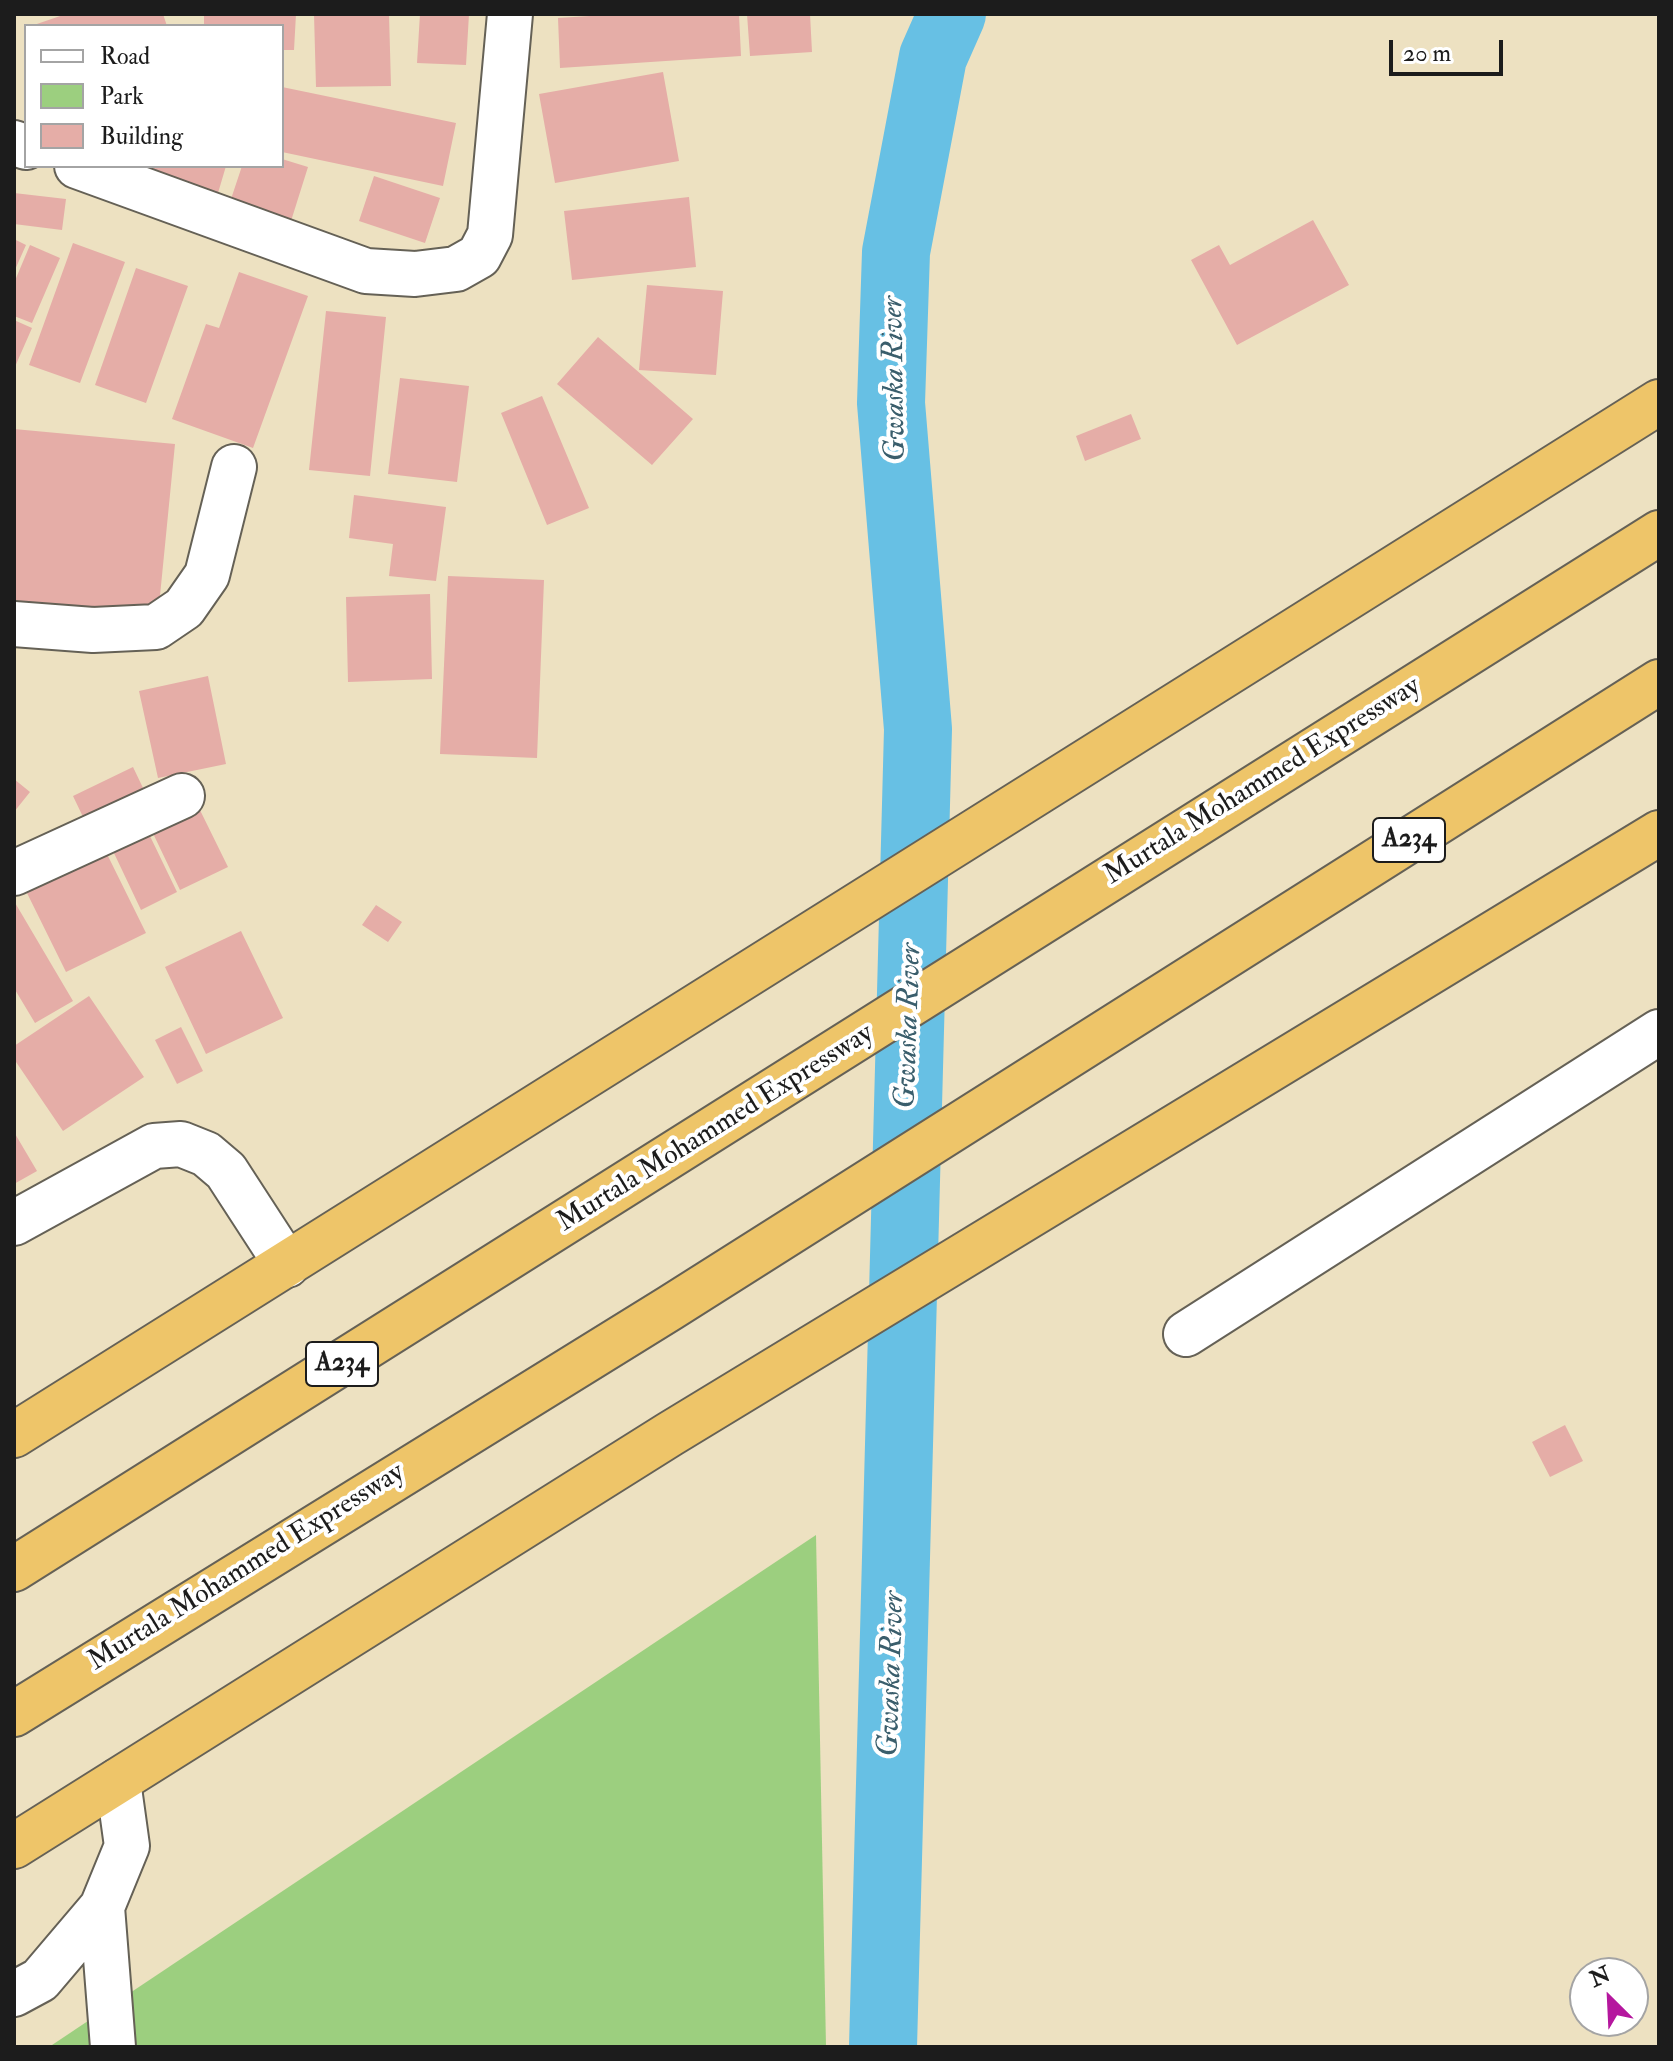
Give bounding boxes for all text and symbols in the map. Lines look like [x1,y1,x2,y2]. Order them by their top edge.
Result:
legend [24,24,284,168]
scale bar [1393,24,1507,74]
text: 20 m [1403,38,1451,69]
text: Road [100,41,150,72]
text: Park [100,81,144,112]
text: Building [100,121,183,152]
water label: Gwaska River [877,296,915,462]
street label: Murtala Mohammed Expressway [1099,671,1427,893]
road number: A234 [1373,818,1445,862]
water label: Gwaska River [889,943,931,1109]
street label: Murtala Mohammed Expressway [552,1018,880,1240]
road number: A234 [306,1342,378,1386]
street label: Murtala Mohammed Expressway [83,1457,411,1679]
water label: Gwaska River [872,1591,914,1757]
north arrow [1569,1957,1649,2037]
text: N [1585,1960,1615,1994]

